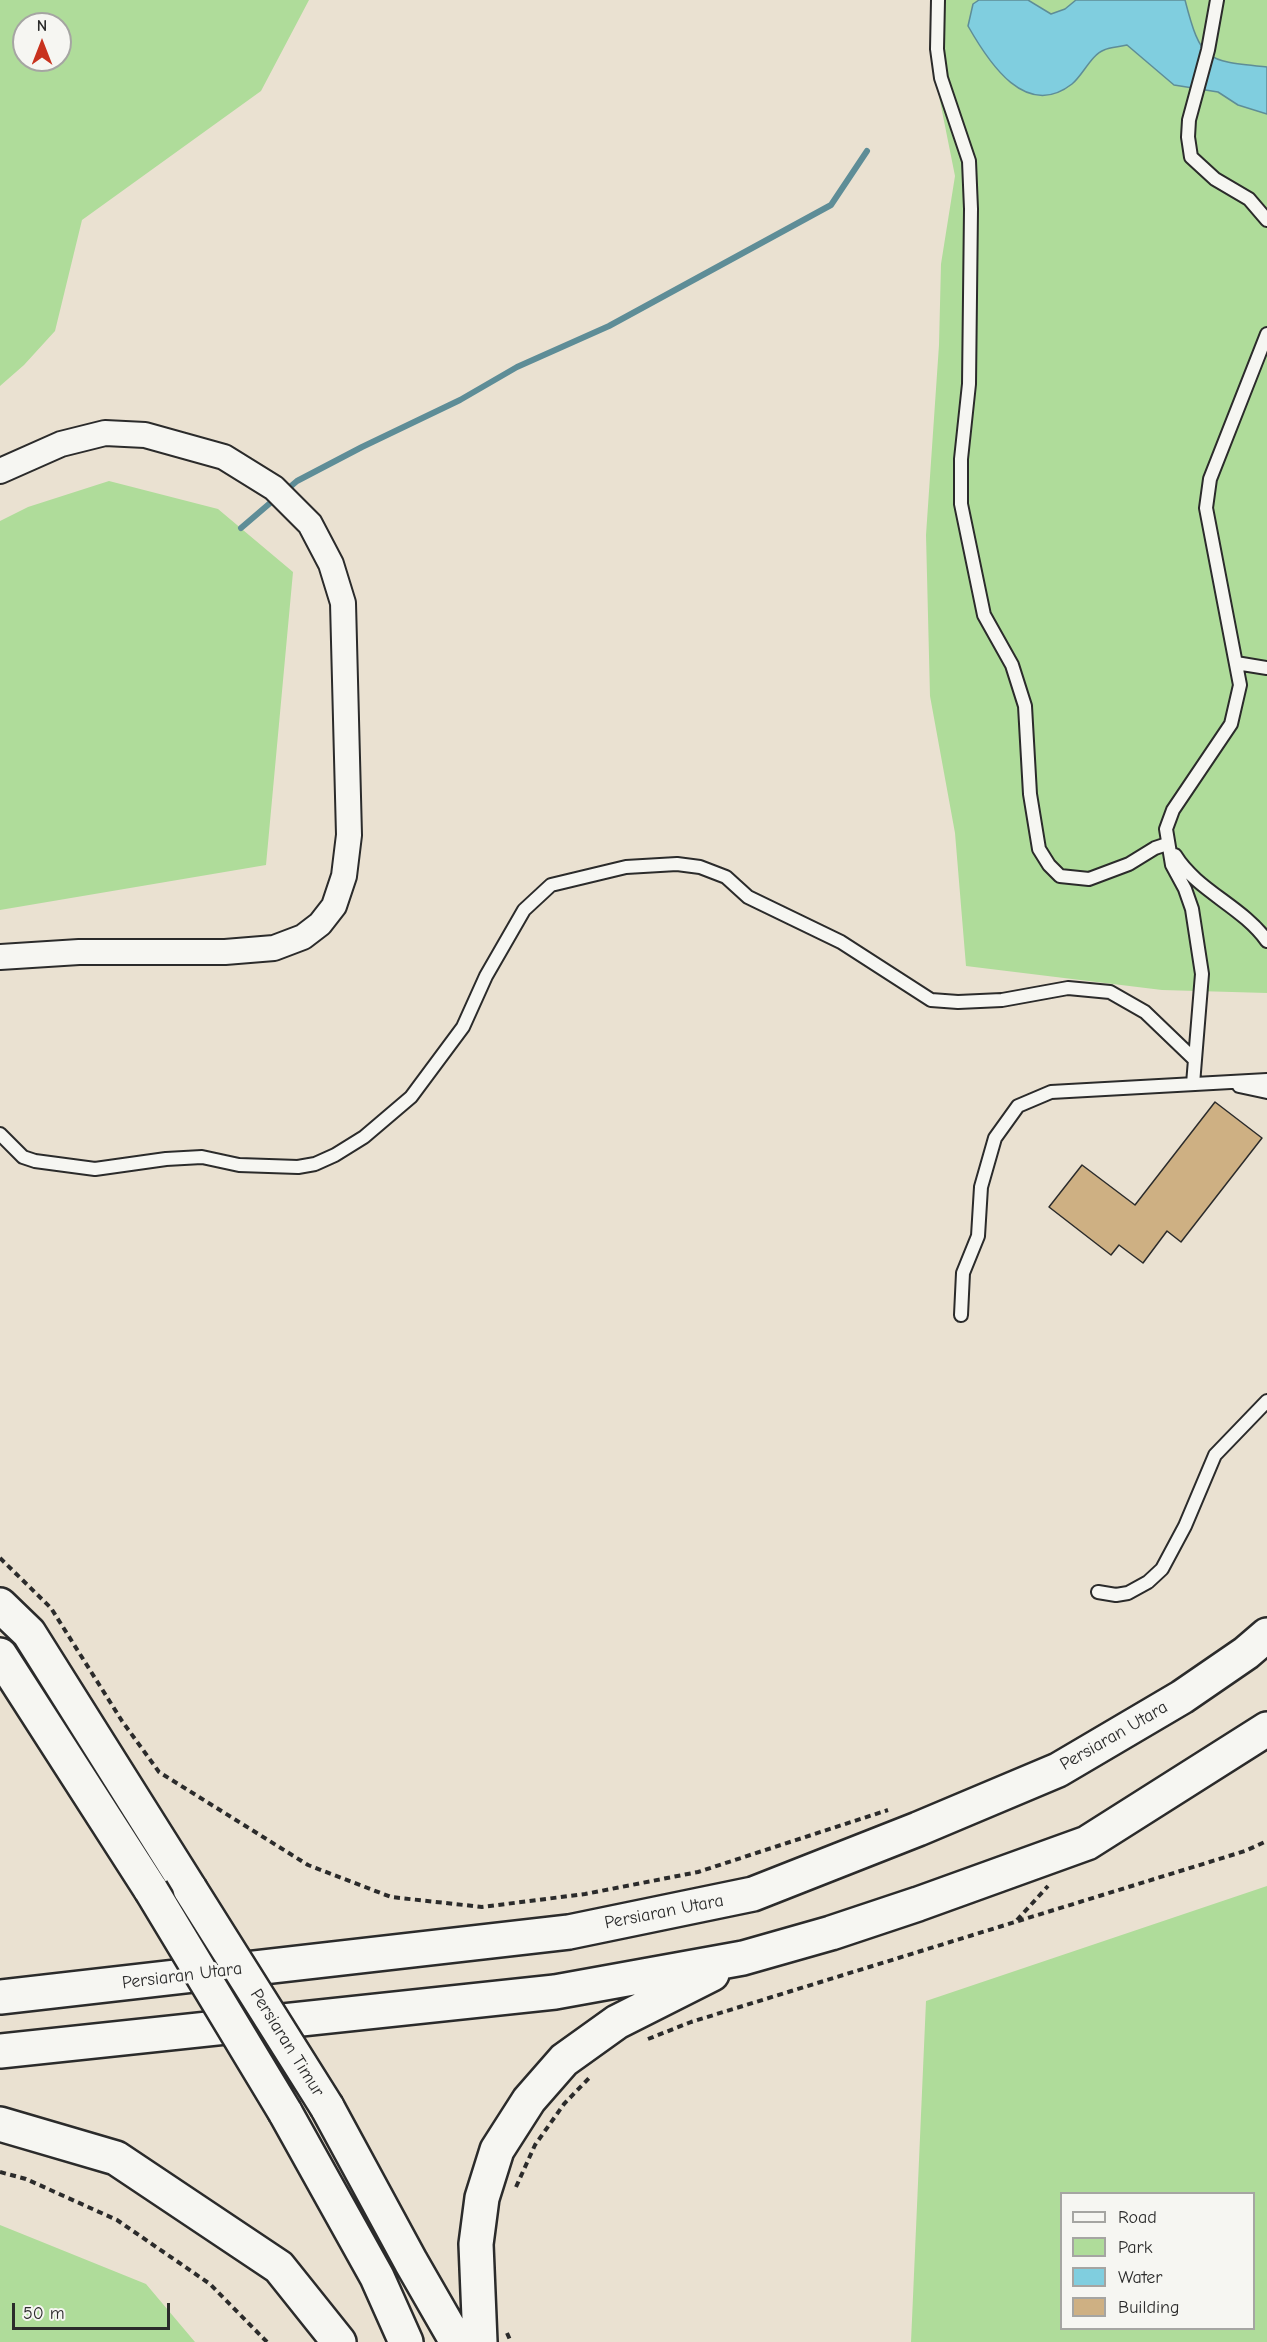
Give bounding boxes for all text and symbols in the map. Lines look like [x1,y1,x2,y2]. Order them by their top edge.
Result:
north arrow [12,12,72,72]
text: N [37,17,47,35]
street label: Persiaran Utara [1056,1696,1172,1776]
street label: Persiaran Utara [603,1890,725,1934]
street label: Persiaran Utara [121,1958,243,1994]
street label: Persiaran Timur [245,1985,329,2101]
legend [1060,2192,1255,2330]
text: Road [1118,2207,1157,2228]
text: Park [1118,2237,1152,2258]
text: Water [1118,2267,1162,2288]
scale bar [15,2291,172,2329]
text: Building [1118,2297,1180,2318]
text: 50 m [23,2303,65,2324]

